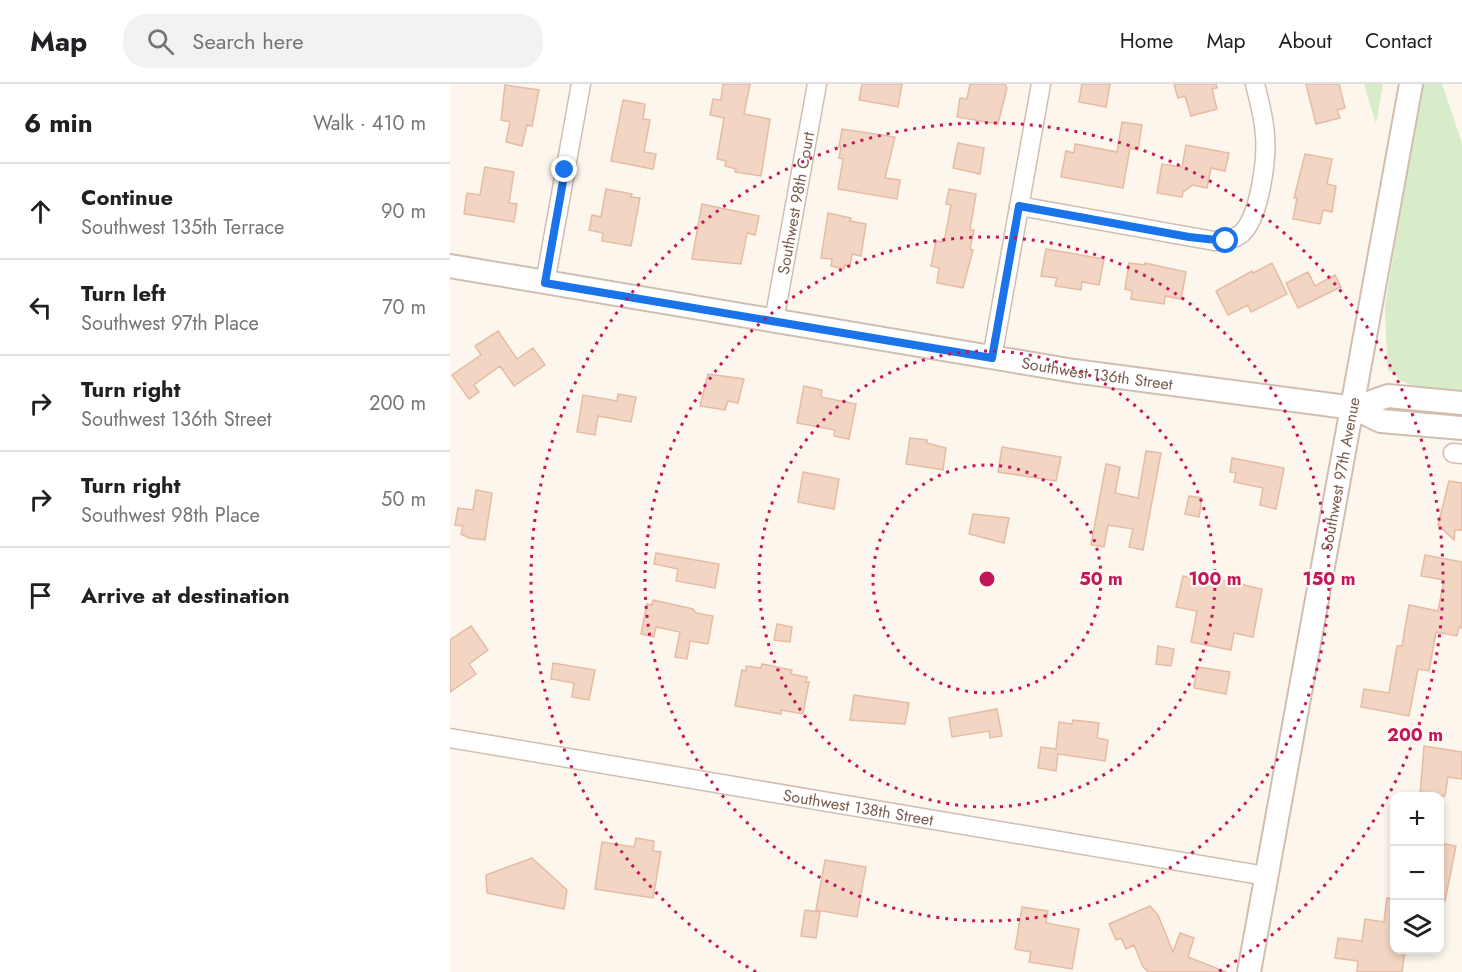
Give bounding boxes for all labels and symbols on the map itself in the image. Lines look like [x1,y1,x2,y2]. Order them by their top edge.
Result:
street label: Southwest 98th Court [772,130,820,276]
route end [551,156,577,182]
route start [1212,227,1238,253]
street label: Southwest 136th Street [1020,351,1174,396]
street label: Southwest 97th Avenue [1315,395,1366,553]
text: 50 m [1079,566,1123,592]
text: 100 m [1188,566,1242,592]
text: 150 m [1303,566,1355,592]
centre of rings [977,569,997,589]
text: 200 m [1387,722,1443,748]
street label: Southwest 138th Street [781,784,935,832]

